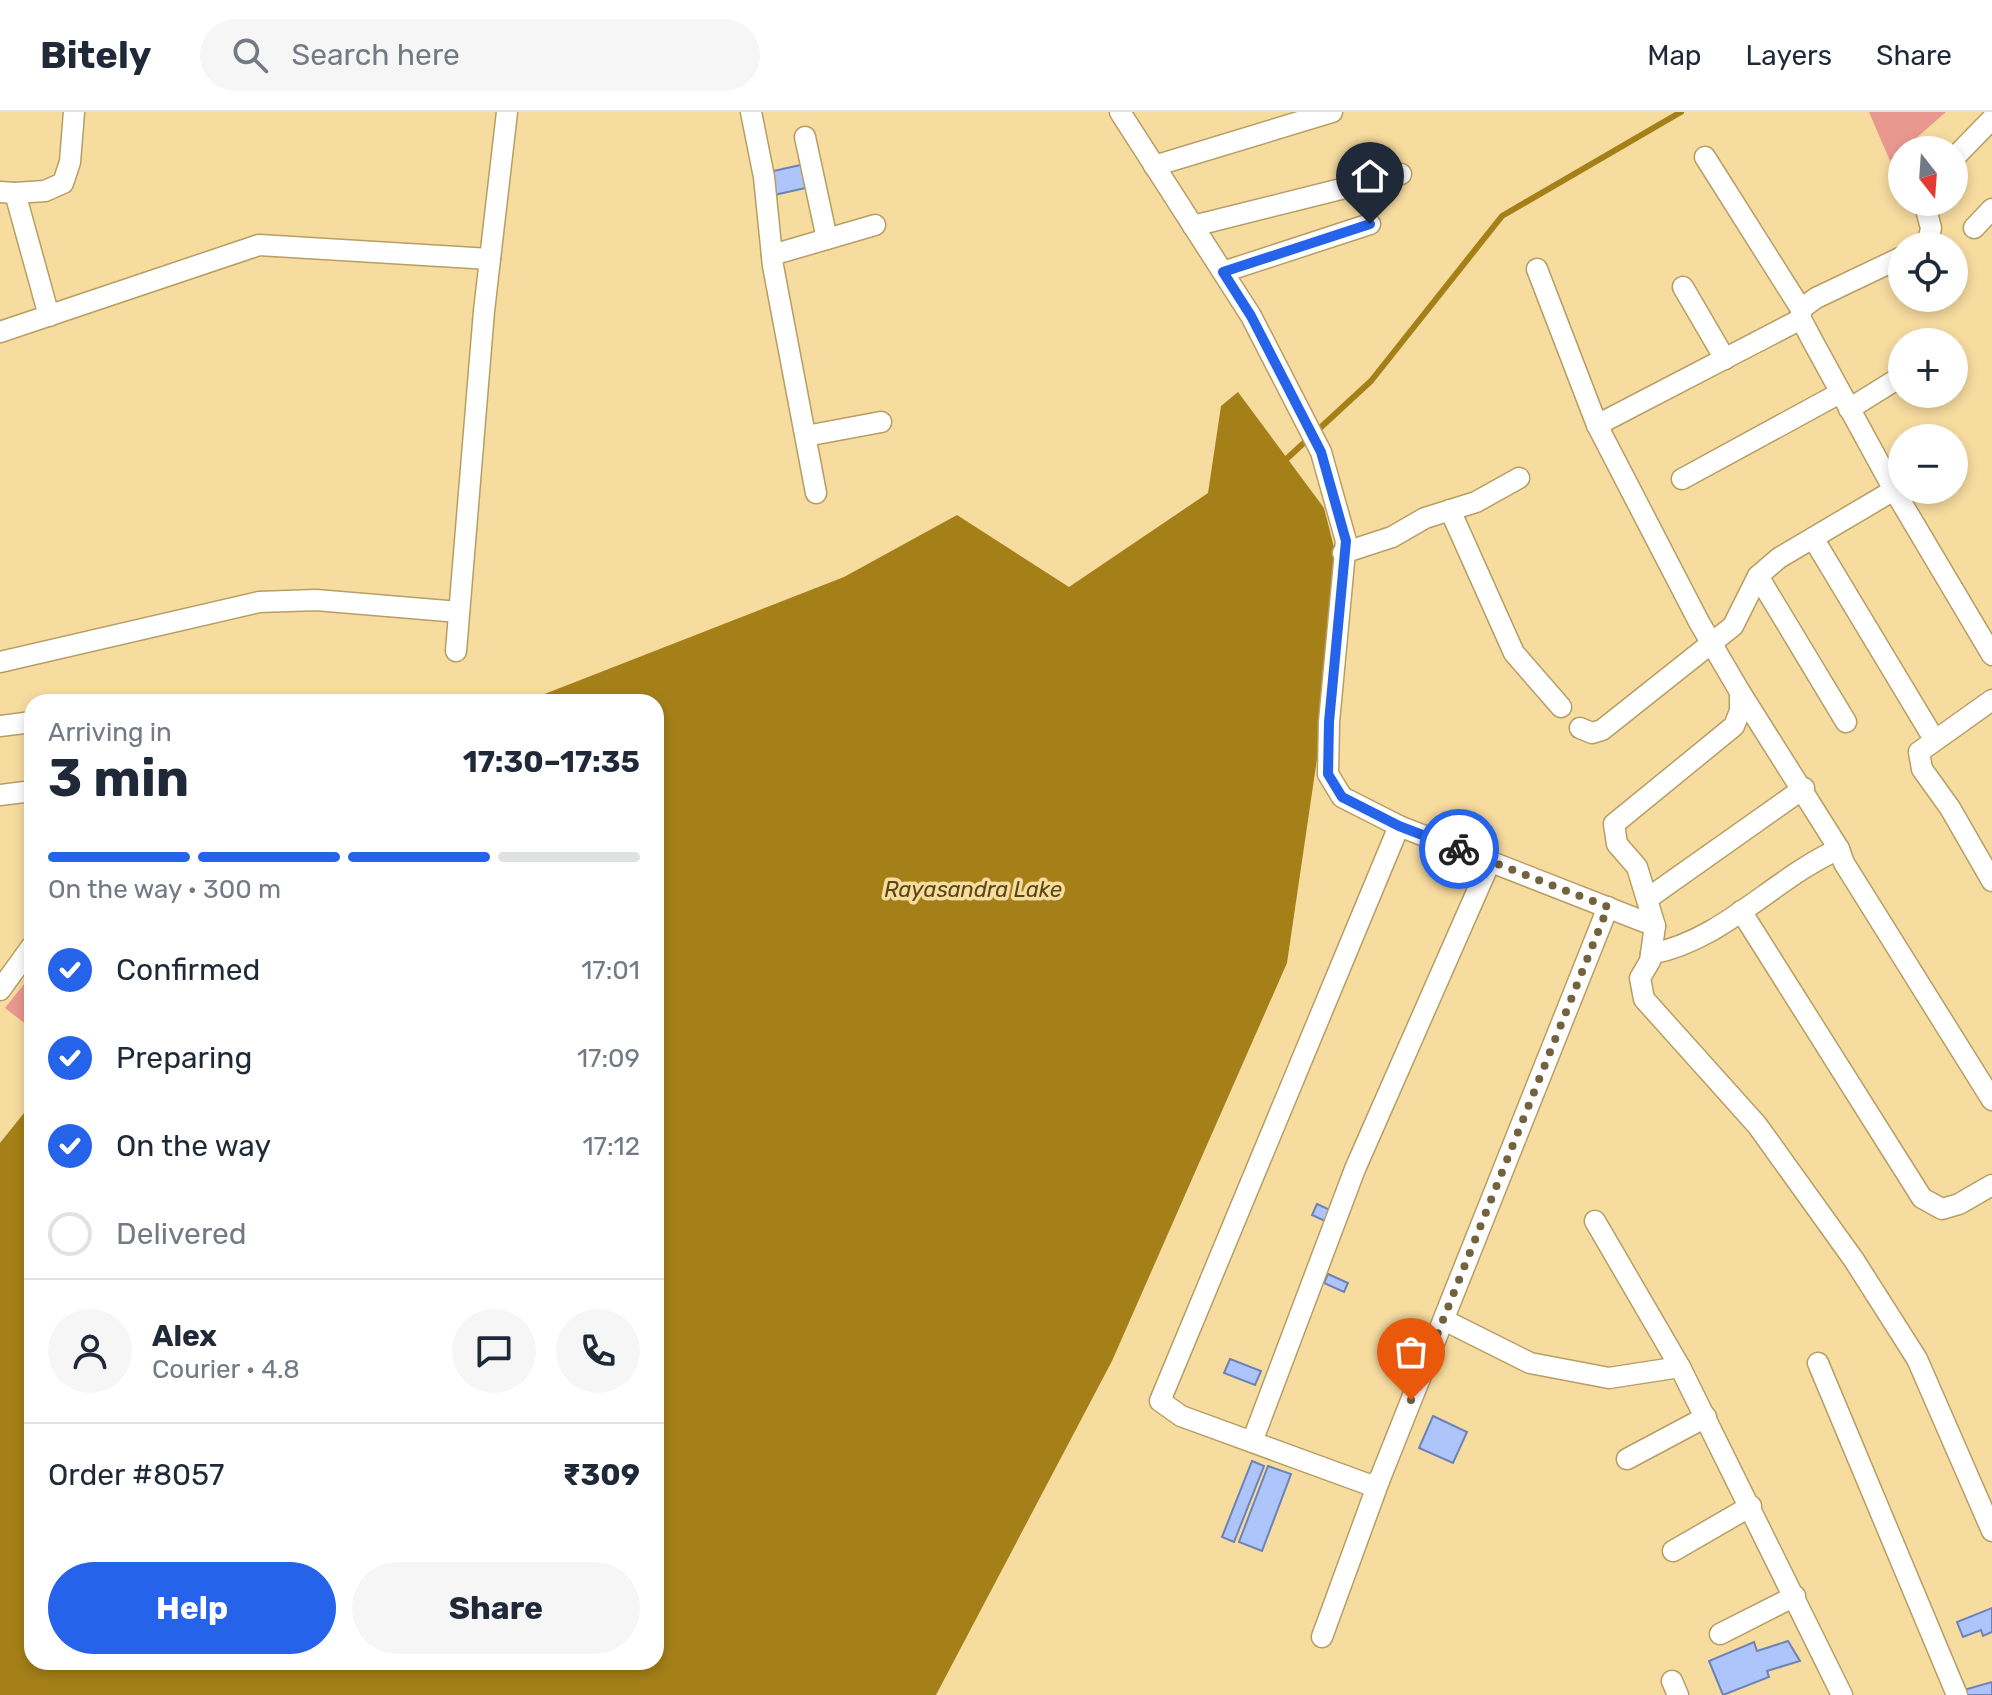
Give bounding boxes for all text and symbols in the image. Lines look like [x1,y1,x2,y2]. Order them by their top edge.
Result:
search box [200,19,760,91]
text: Bitely [40,32,152,78]
icon: search [228,33,272,77]
text: Search here [292,37,460,73]
text: Map [1647,39,1702,72]
text: Layers [1746,39,1832,72]
text: Share [1876,39,1952,72]
north arrow [1888,136,1968,216]
map controls [1888,136,1968,504]
pin [1336,142,1404,224]
icon: home [1348,154,1392,198]
button: locate [1888,232,1968,312]
button: + [1888,328,1968,408]
button: − [1888,424,1968,504]
text: Arriving in [48,717,172,748]
text: 17:30–17:35 [463,744,640,780]
text: 3 min [48,747,189,809]
courier [1419,809,1499,889]
icon: bike [1437,827,1481,871]
text: On the way · 300 m [48,874,281,905]
water label: Rayasandra Lake [884,876,1062,903]
icon: check [48,948,92,992]
text: Confirmed [116,952,260,988]
text: 17:01 [581,955,640,986]
icon: check [48,1036,92,1080]
text: Preparing [116,1040,252,1076]
text: 17:09 [577,1043,640,1074]
icon: check [48,1124,92,1168]
text: On the way [116,1128,271,1164]
text: 17:12 [582,1131,640,1162]
text: Delivered [116,1216,247,1252]
button: person [48,1309,132,1393]
button: chat [452,1309,536,1393]
button: phone [556,1309,640,1393]
text: Alex [152,1318,217,1354]
pin [1377,1318,1445,1400]
icon: bag [1389,1330,1433,1374]
text: Courier · 4.8 [152,1354,300,1385]
text: Order #8057 [48,1457,224,1493]
text: ₹309 [563,1457,640,1493]
button: Help [48,1562,336,1654]
button: Share [352,1562,640,1654]

